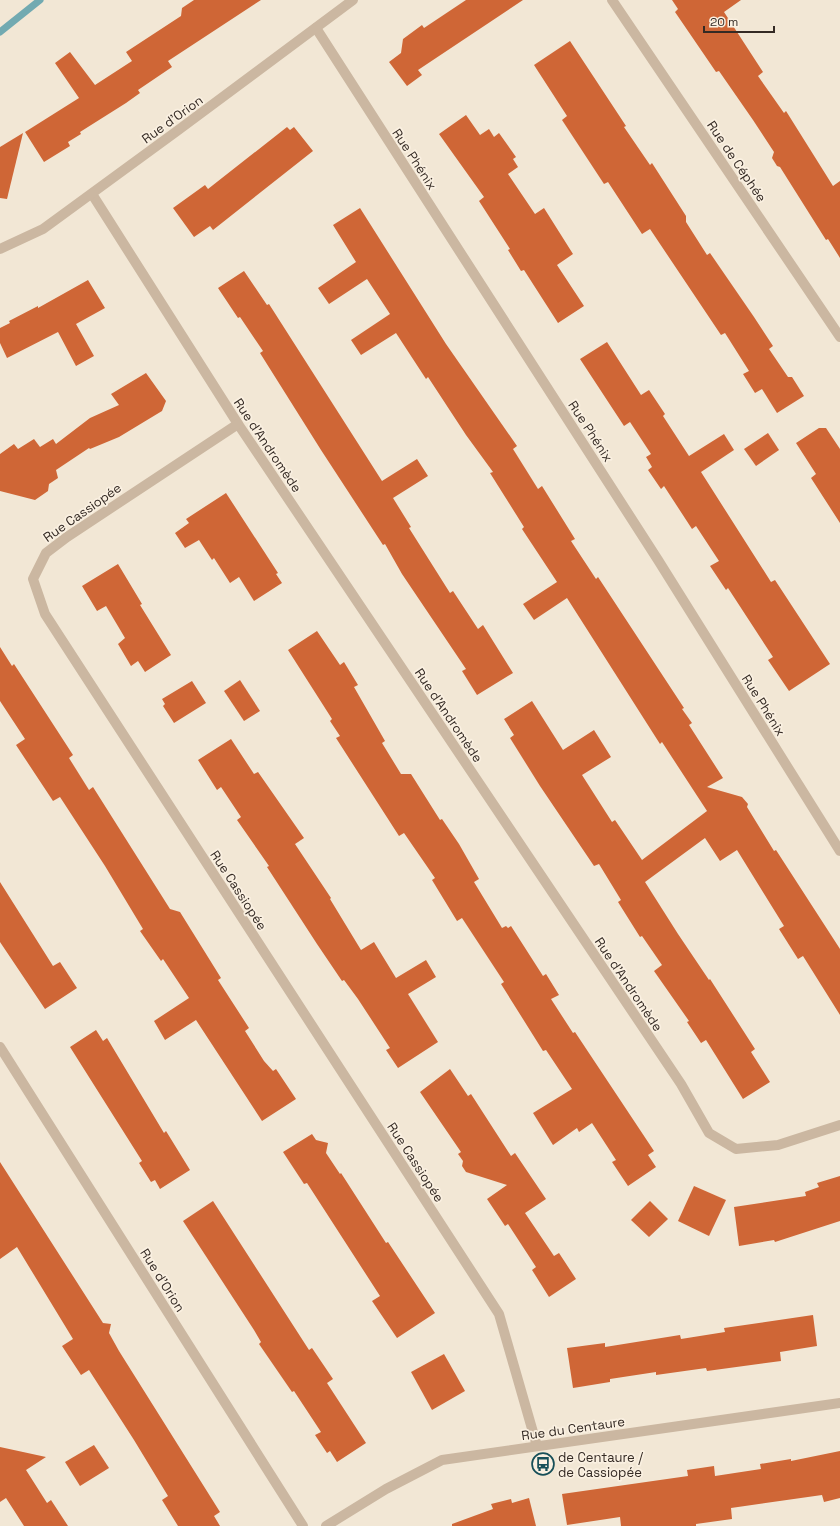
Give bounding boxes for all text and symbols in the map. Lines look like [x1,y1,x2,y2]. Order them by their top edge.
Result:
scale bar [704,8,774,34]
text: 20 m [710,14,738,30]
street label: Rue d'Orion [138,92,206,147]
street label: Rue de Céphée [703,117,770,205]
street label: Rue Phénix [389,125,441,193]
street label: Rue d'Andromède [230,395,305,496]
street label: Rue Phénix [565,397,617,465]
street label: Rue Cassiopée [40,479,125,546]
street label: Rue d'Andromède [411,665,486,766]
street label: Rue Phénix [738,671,789,739]
street label: Rue Cassiopée [206,847,271,933]
street label: Rue d'Andromède [591,934,666,1035]
street label: Rue Cassiopée [383,1119,448,1205]
street label: Rue d'Orion [136,1245,189,1315]
street label: Rue du Centaure [520,1413,626,1444]
place label: de Centaure / de Cassiopée [558,1449,643,1481]
bus stop icon: de Centaure / de Cassiopée [530,1451,556,1477]

